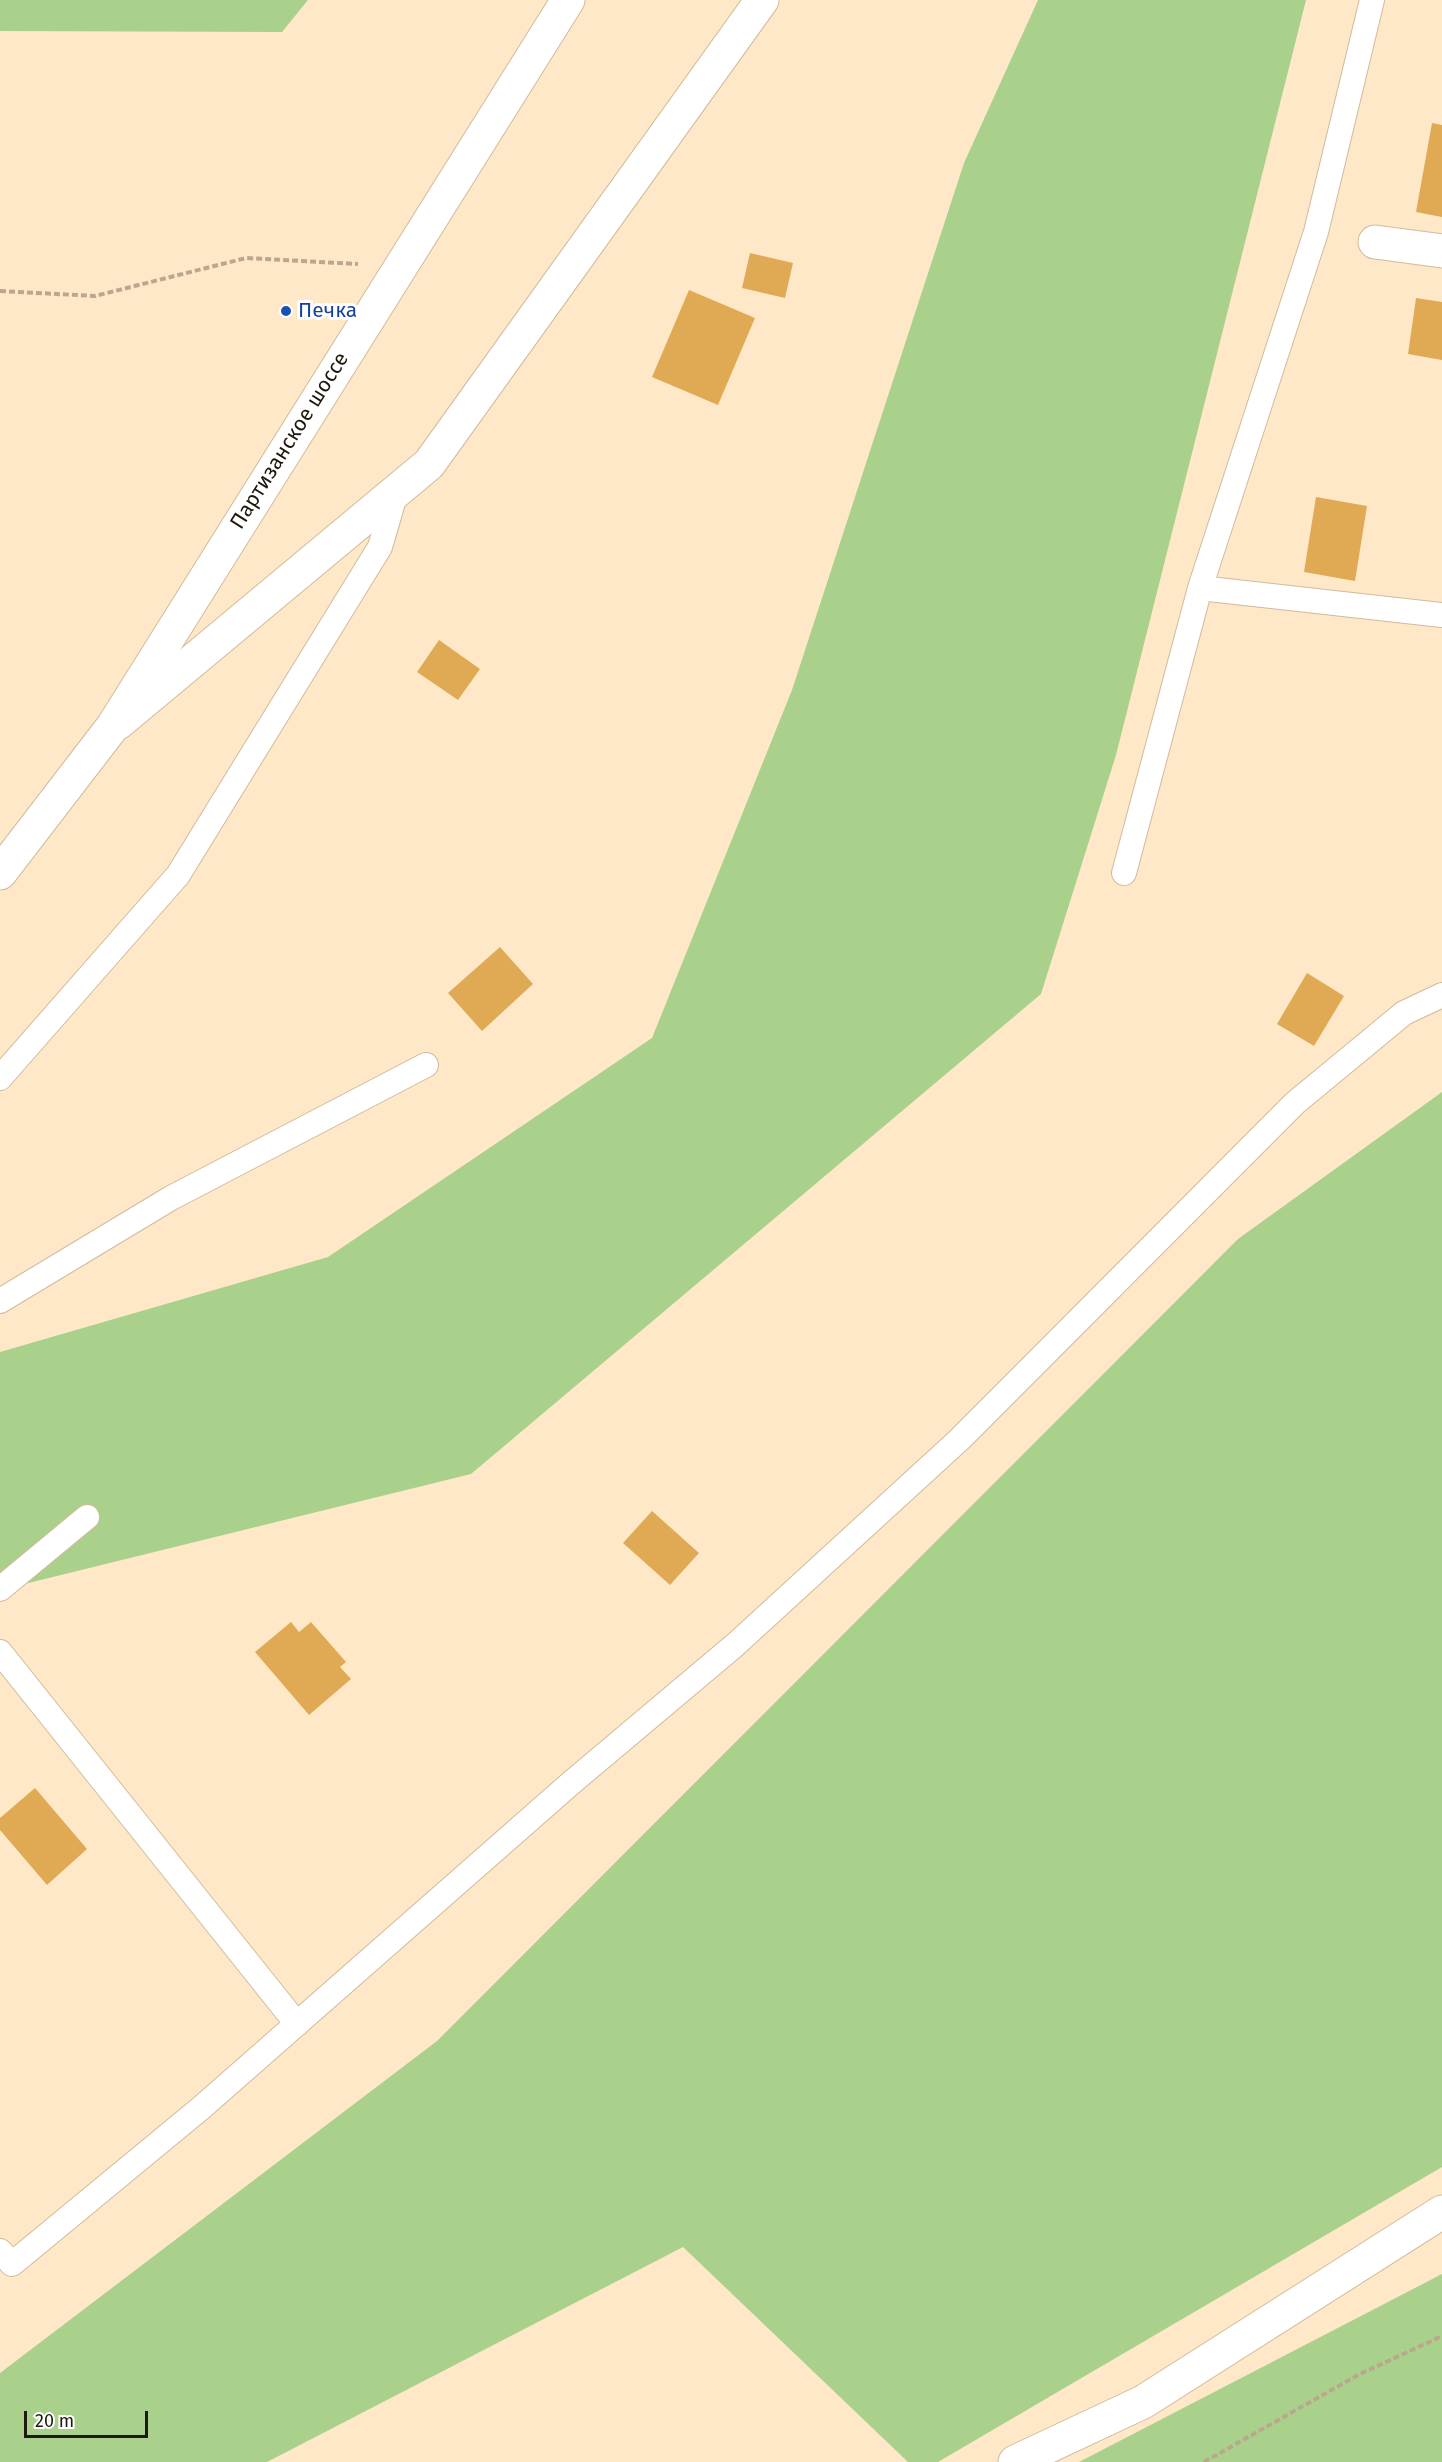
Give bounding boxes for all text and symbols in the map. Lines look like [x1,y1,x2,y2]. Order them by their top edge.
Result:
place label: Печка [298,298,357,324]
marker: Печка [279,304,293,318]
street label: Партизанское шоссе [225,348,355,534]
scale bar [27,2399,152,2437]
text: 20 m [35,2410,74,2432]

